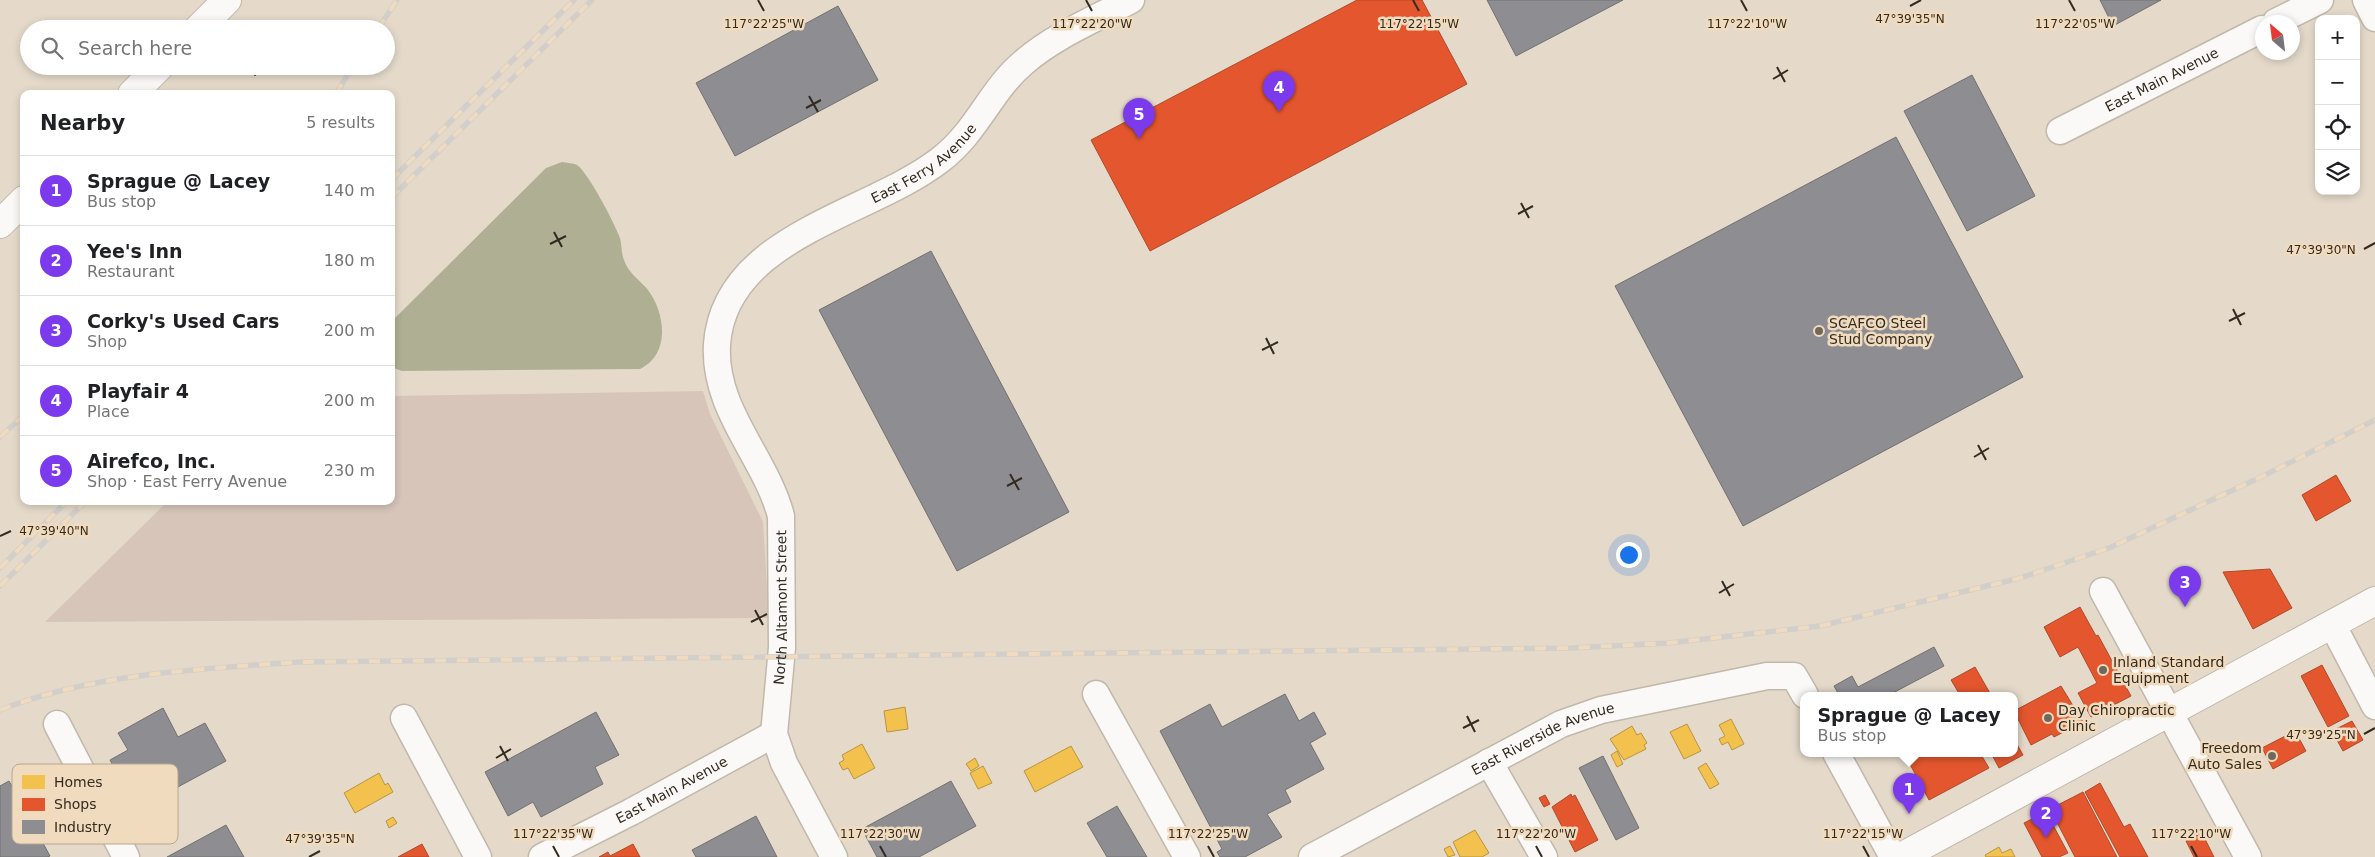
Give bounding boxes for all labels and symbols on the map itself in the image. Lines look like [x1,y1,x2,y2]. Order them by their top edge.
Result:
text: 47°39'35"N [1875,12,1945,26]
north arrow [2255,15,2300,60]
text: 117°22'25"W [724,17,804,31]
text: 117°22'20"W [1052,17,1132,31]
text: 117°22'15"W [1379,17,1459,31]
text: 117°22'10"W [1707,17,1787,31]
text: 117°22'05"W [2035,17,2115,31]
street label: East Main Avenue [2103,44,2221,115]
pin: 4 [1263,71,1295,112]
pin: 5 [1123,98,1155,139]
street label: East Ferry Avenue [868,121,979,206]
text: 47°39'30"N [2286,243,2356,257]
place label: SCAFCO Steel Stud Company [1829,315,1932,347]
marker: SCAFCO Steel Stud Company [1813,325,1825,337]
text: 47°39'40"N [19,524,89,538]
street label: North Altamont Street [771,530,790,686]
your location [1616,542,1642,568]
pin: 3 [2169,566,2201,607]
place label: Inland Standard Equipment [2113,654,2224,686]
marker: Inland Standard Equipment [2097,664,2109,676]
street label: East Riverside Avenue [1469,699,1616,778]
place label: Day Chiropractic Clinic [2058,702,2175,734]
marker: Day Chiropractic Clinic [2042,712,2054,724]
text: 47°39'25"N [2286,728,2356,742]
place label: Freedom Auto Sales [2188,740,2262,772]
marker: Freedom Auto Sales [2266,750,2278,762]
street label: East Main Avenue [613,753,730,826]
legend [12,764,178,844]
pin: 1 [1893,773,1925,814]
text: Homes [54,774,103,790]
text: Shops [54,796,97,812]
pin: 2 [2030,797,2062,838]
text: Industry [54,819,112,835]
text: 117°22'35"W [513,827,593,841]
text: 117°22'30"W [840,827,920,841]
text: 117°22'25"W [1168,827,1248,841]
text: 117°22'20"W [1496,827,1576,841]
text: 117°22'15"W [1823,827,1903,841]
text: 117°22'10"W [2151,827,2231,841]
text: 47°39'35"N [285,832,355,846]

